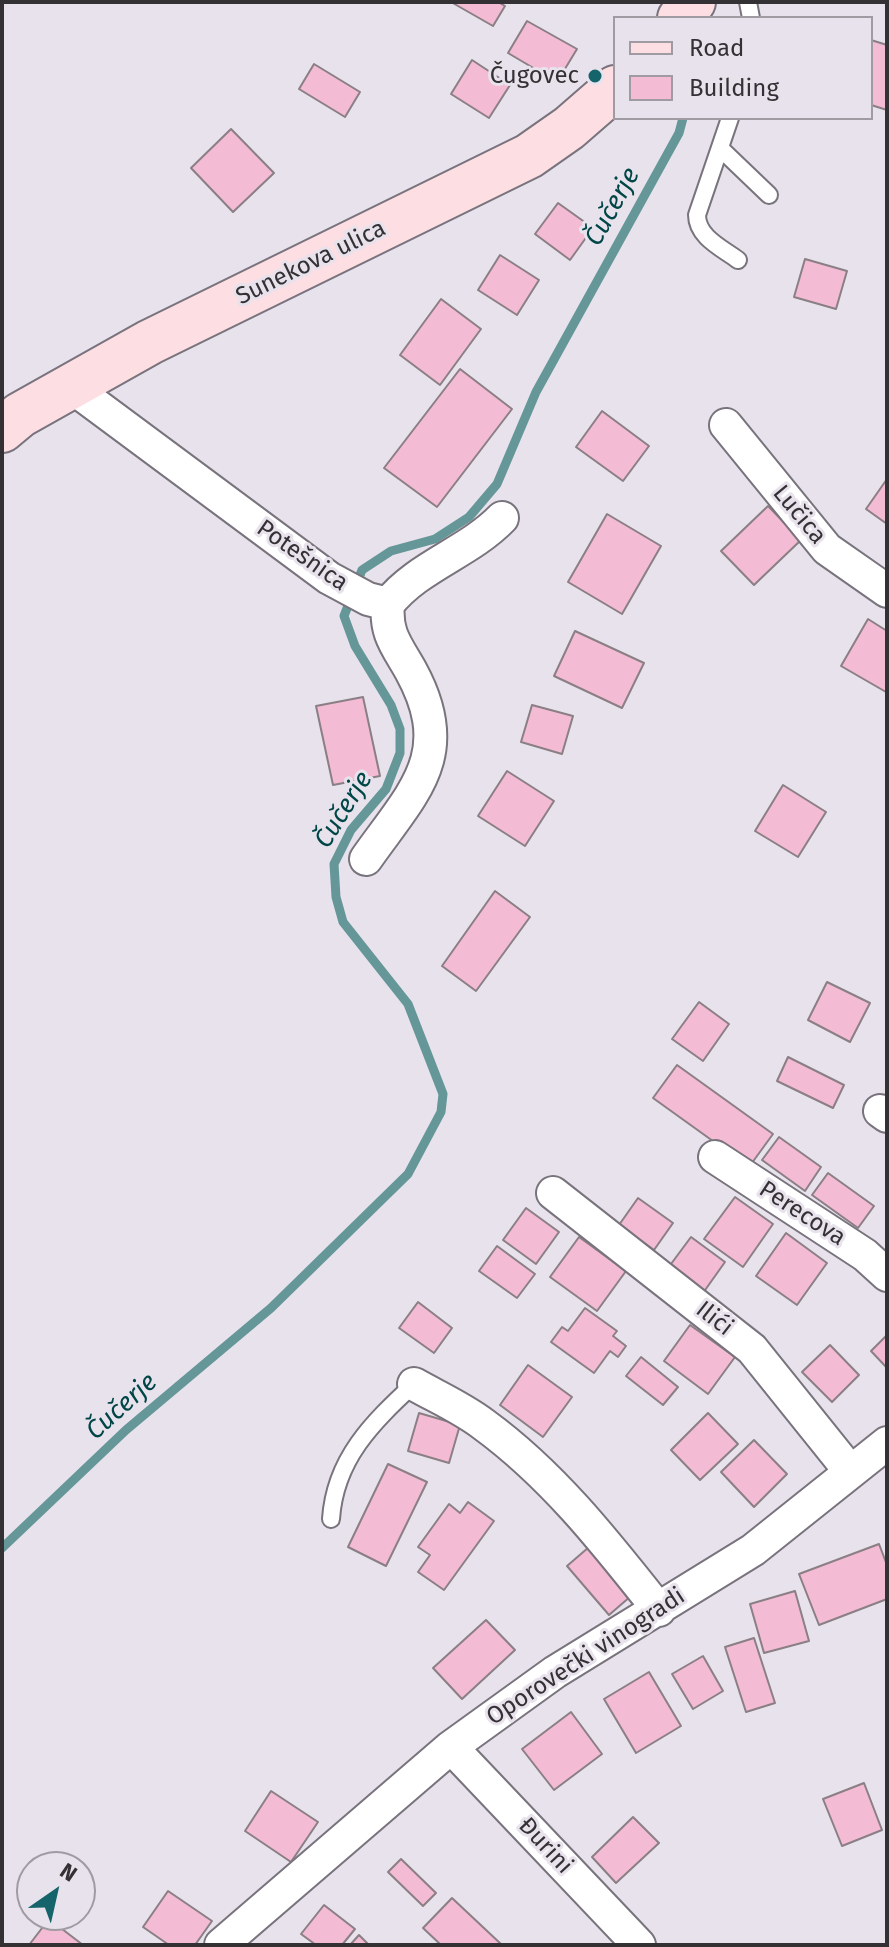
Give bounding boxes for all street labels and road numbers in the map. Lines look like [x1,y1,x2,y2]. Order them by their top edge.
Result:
street label: Sunekova ulica [231,214,391,312]
street label: Lučica [766,480,832,550]
street label: Potešnica [251,514,353,598]
street label: Perecova [753,1175,851,1253]
street label: Ilići [690,1296,738,1342]
street label: Oporovečki vinogradi [481,1582,691,1732]
street label: Đurini [512,1812,578,1880]

